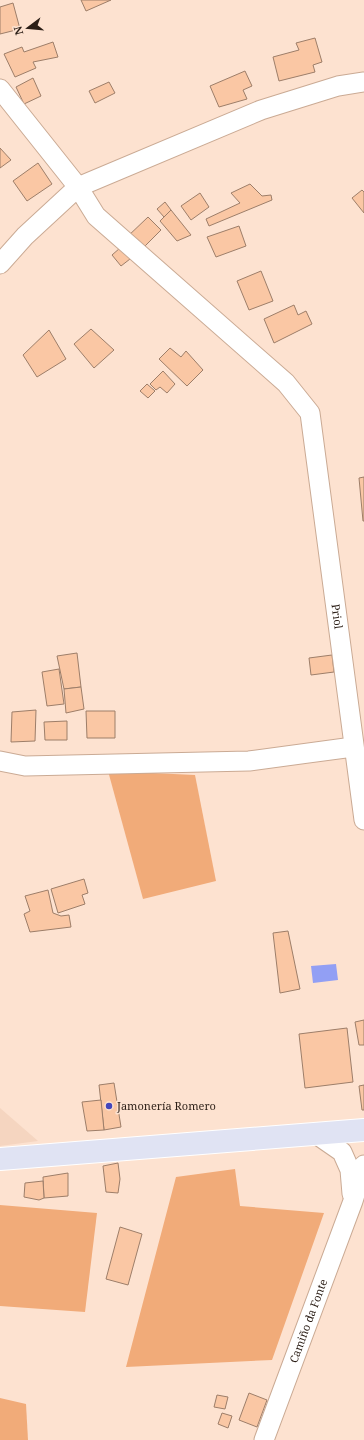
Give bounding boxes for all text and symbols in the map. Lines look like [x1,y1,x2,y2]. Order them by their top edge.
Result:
north arrow [8,8,48,48]
text: N [9,24,26,37]
street label: Priol [328,603,347,630]
place label: Jamonería Romero [116,1098,216,1113]
marker: Jamonería Romero [104,1101,114,1111]
street label: Camiño da Fonte [285,1277,330,1365]

